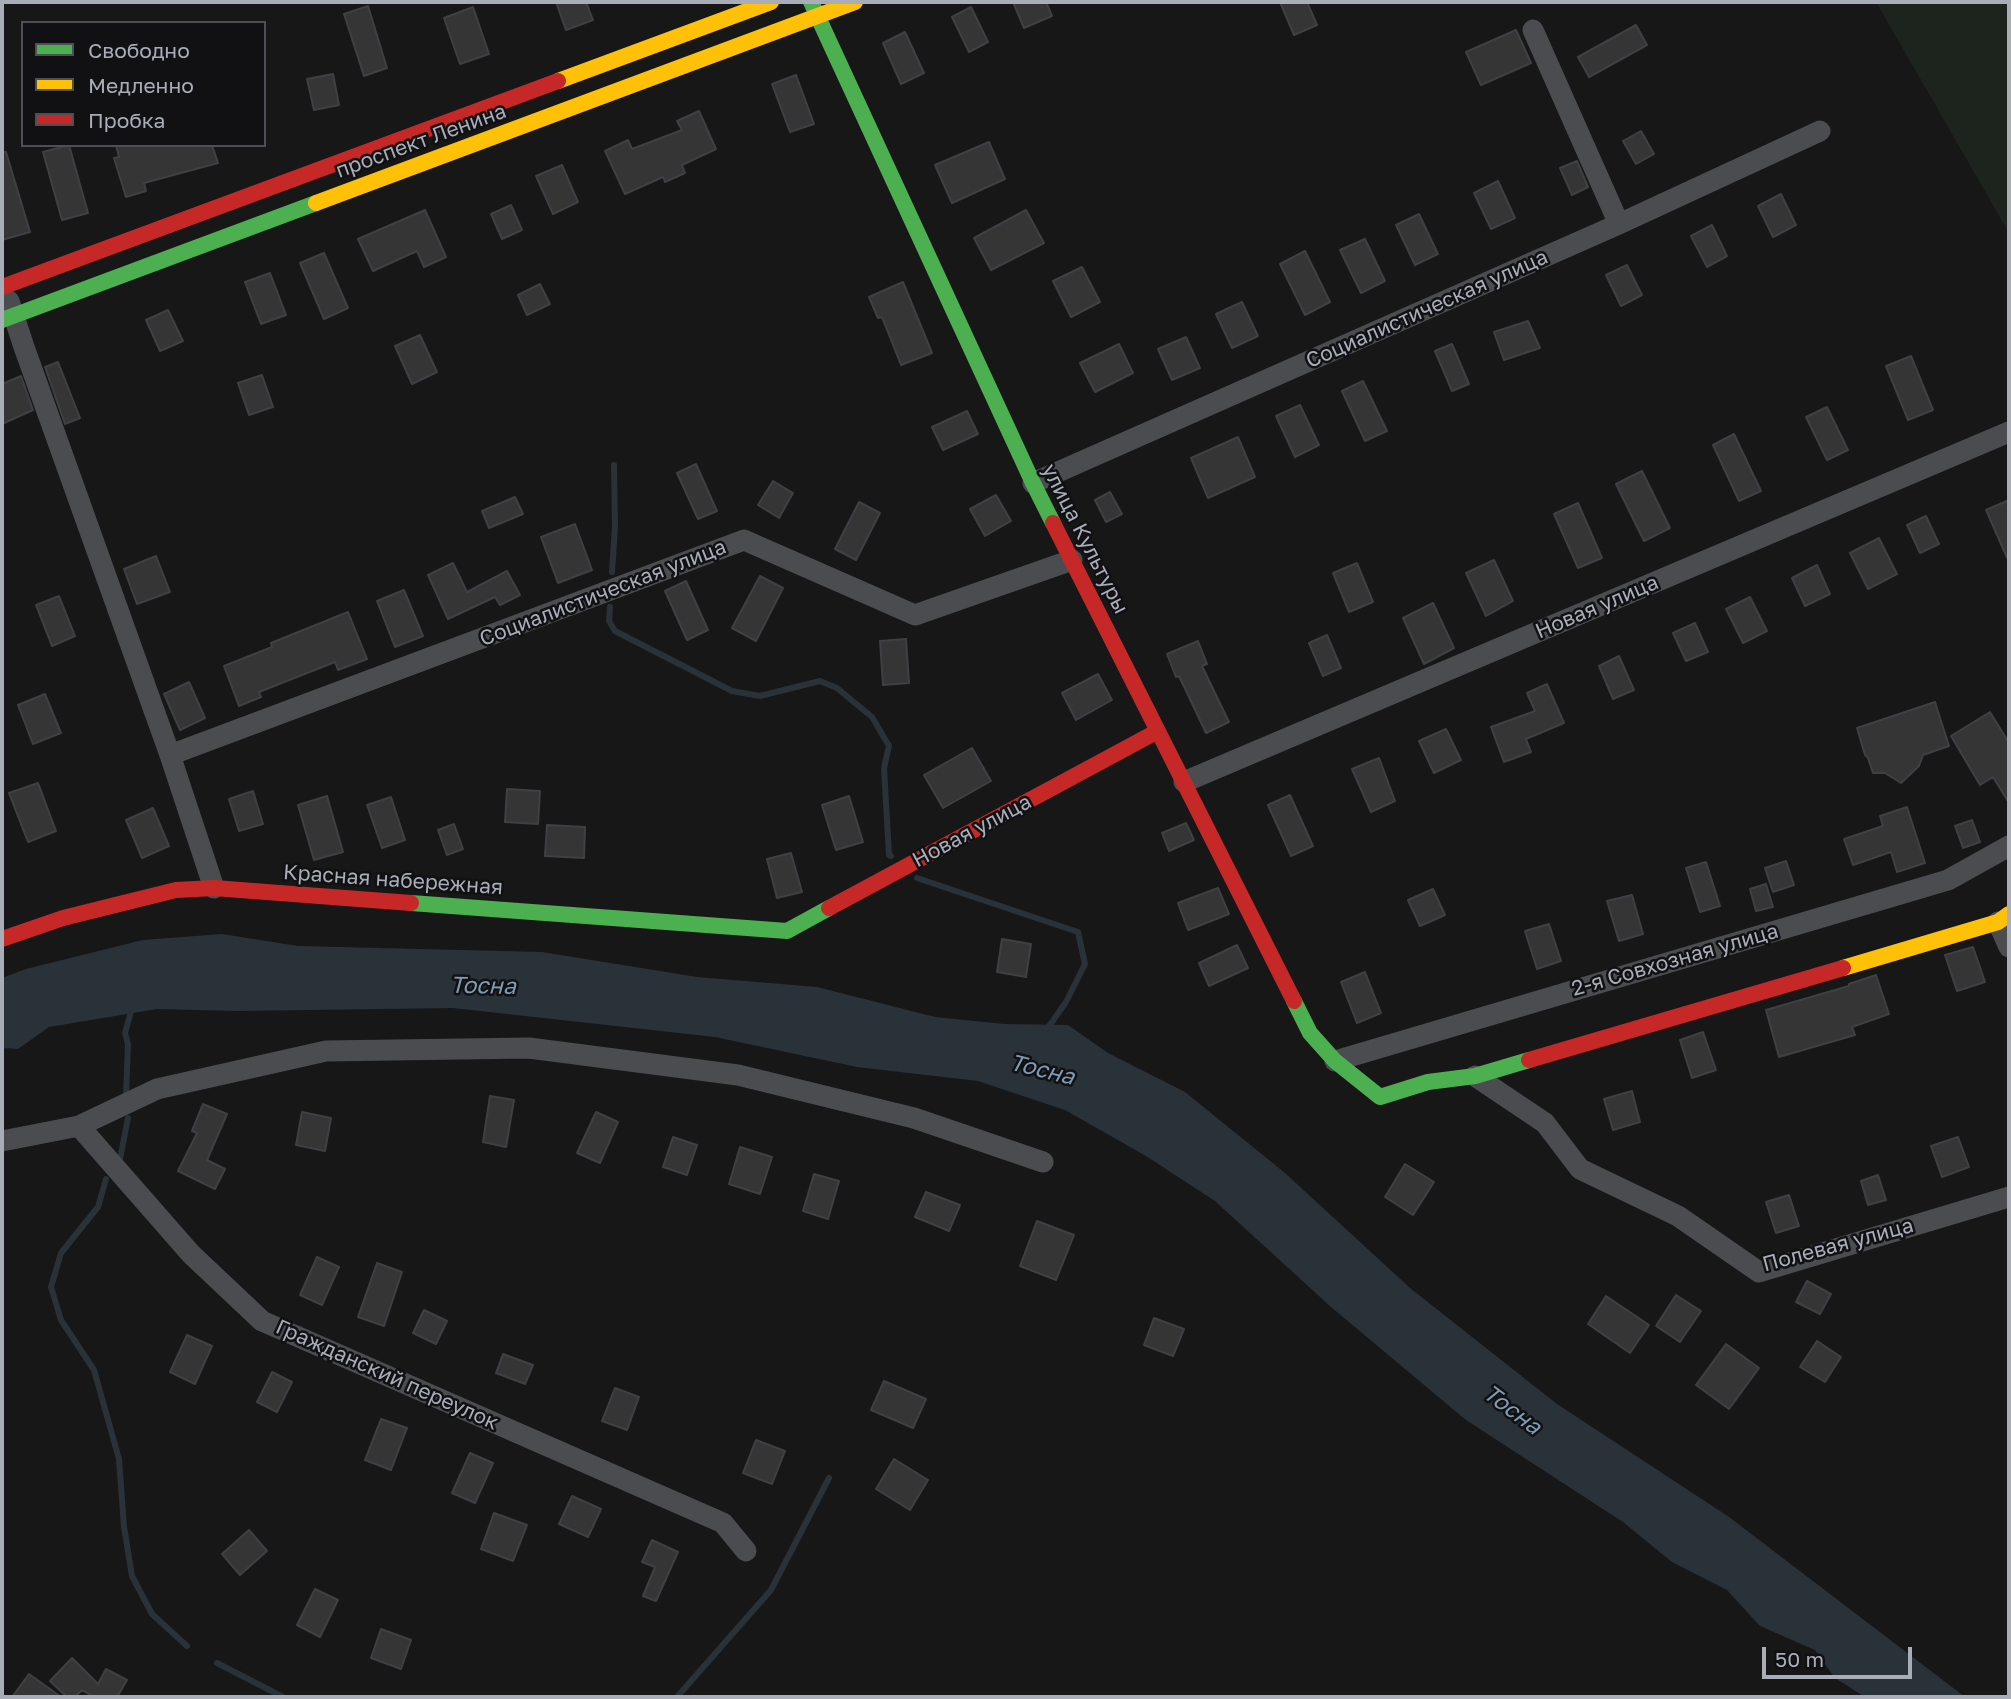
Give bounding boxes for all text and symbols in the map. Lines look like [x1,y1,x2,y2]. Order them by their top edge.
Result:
legend [21,21,266,147]
text: Свободно [88,37,190,63]
text: Медленно [88,72,194,98]
street label: проспект Ленина [332,98,510,184]
text: Пробка [88,107,166,133]
street label: Социалистическая улица [1302,244,1552,374]
street label: улица Культуры [1036,460,1134,618]
street label: Социалистическая улица [476,534,730,652]
street label: Новая улица [1532,570,1662,644]
street label: Новая улица [908,789,1036,873]
street label: Красная набережная [282,860,504,900]
street label: 2-я Совхозная улица [1569,918,1781,1002]
water label: Тосна [450,972,516,1000]
water label: Тосна [1007,1049,1077,1091]
street label: Полевая улица [1760,1213,1916,1277]
street label: Гражданский переулок [272,1314,502,1436]
water label: Тосна [1478,1379,1546,1441]
scale bar [1766,1632,1916,1676]
text: 50 m [1775,1646,1824,1672]

